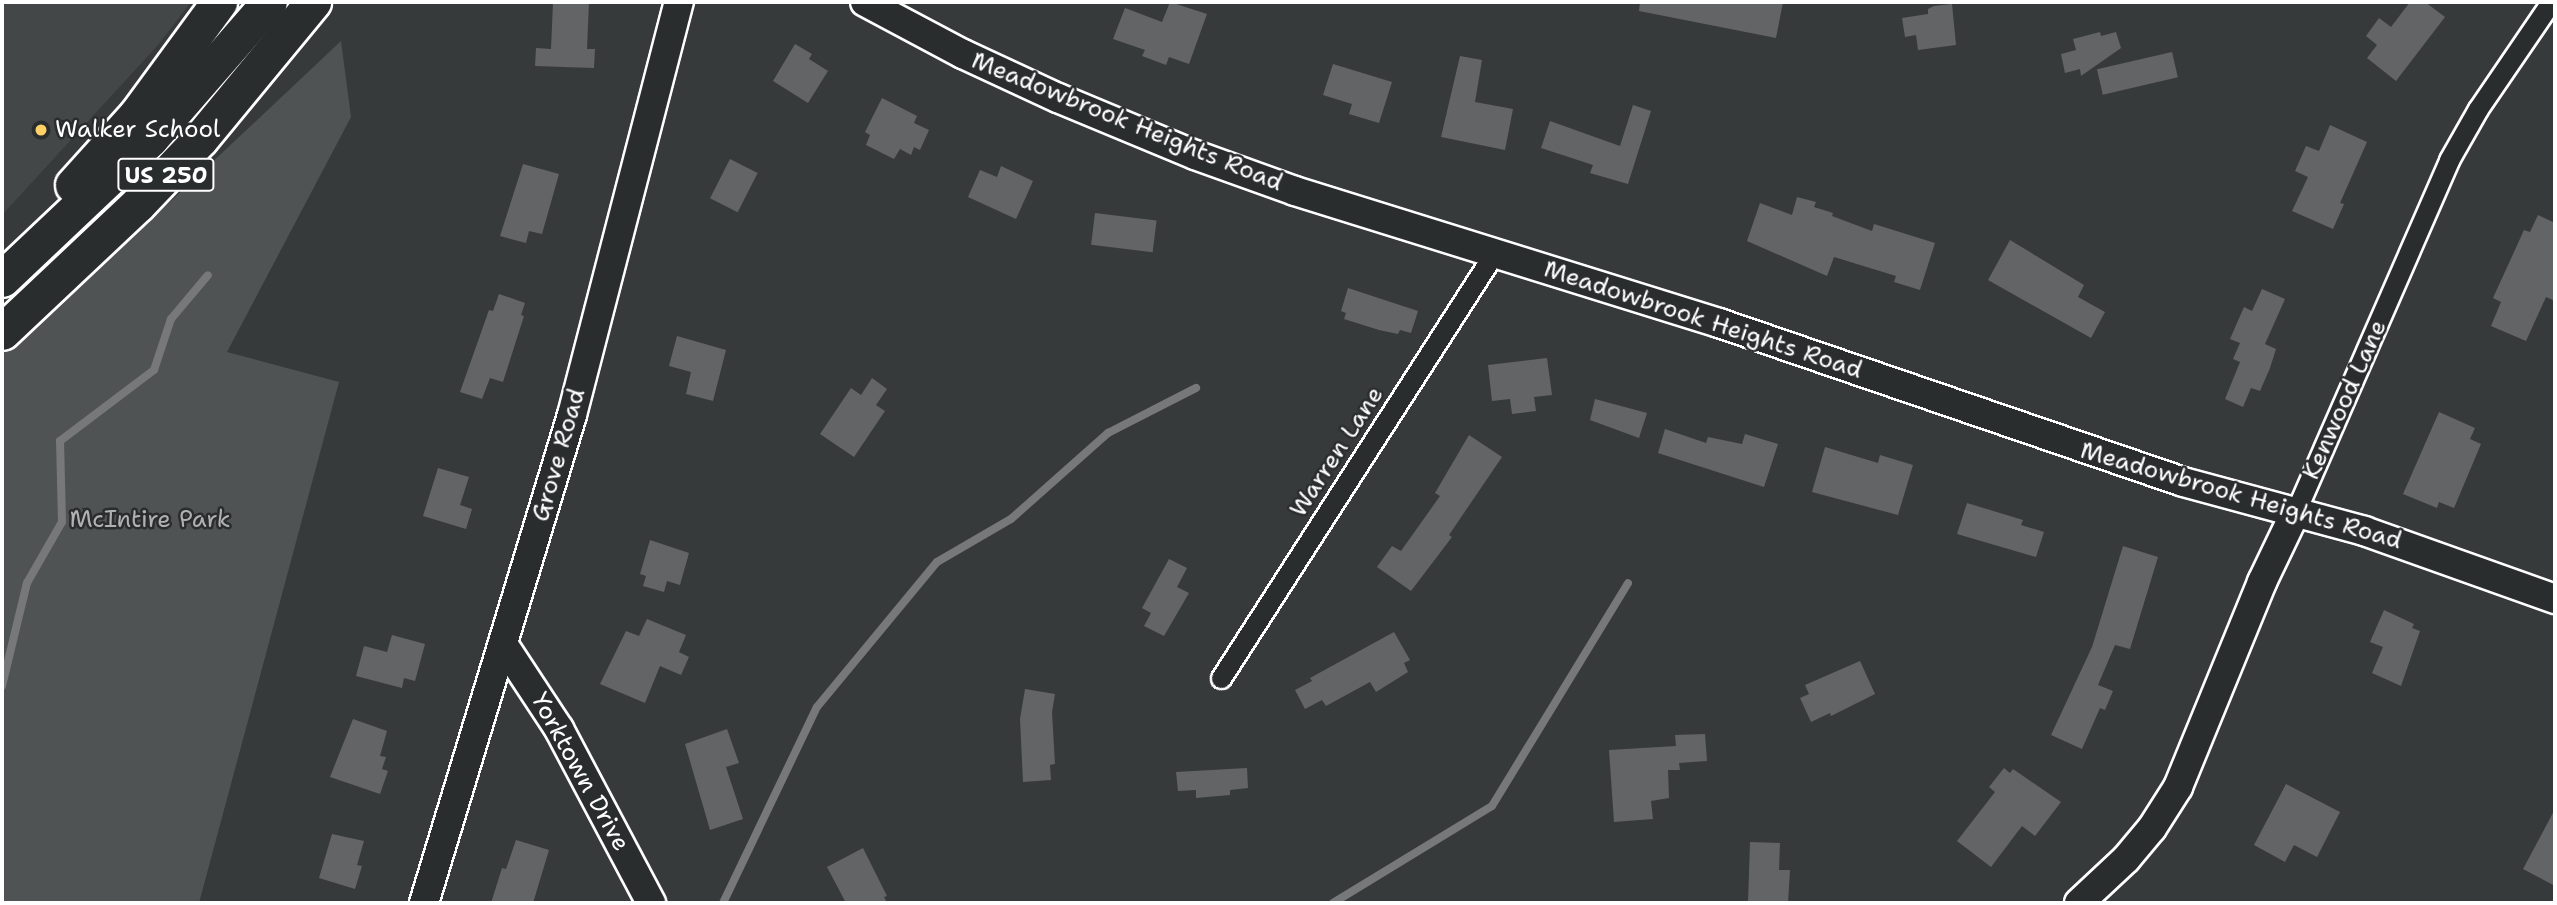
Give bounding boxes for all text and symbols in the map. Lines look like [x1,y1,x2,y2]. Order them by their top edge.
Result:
street label: Meadowbrook Heights Road [967,46,1287,198]
place label: Walker School [55,116,220,144]
marker: Walker School [33,122,49,138]
road number: US 250 [117,156,215,194]
street label: Meadowbrook Heights Road [1540,255,1866,385]
street label: Kenwood Lane [2297,316,2393,484]
street label: Warren Lane [1284,381,1390,523]
street label: Grove Road [526,385,592,525]
street label: Meadowbrook Heights Road [2077,436,2405,556]
park label: McIntire Park [69,506,231,534]
street label: Yorktown Drive [525,688,635,856]

